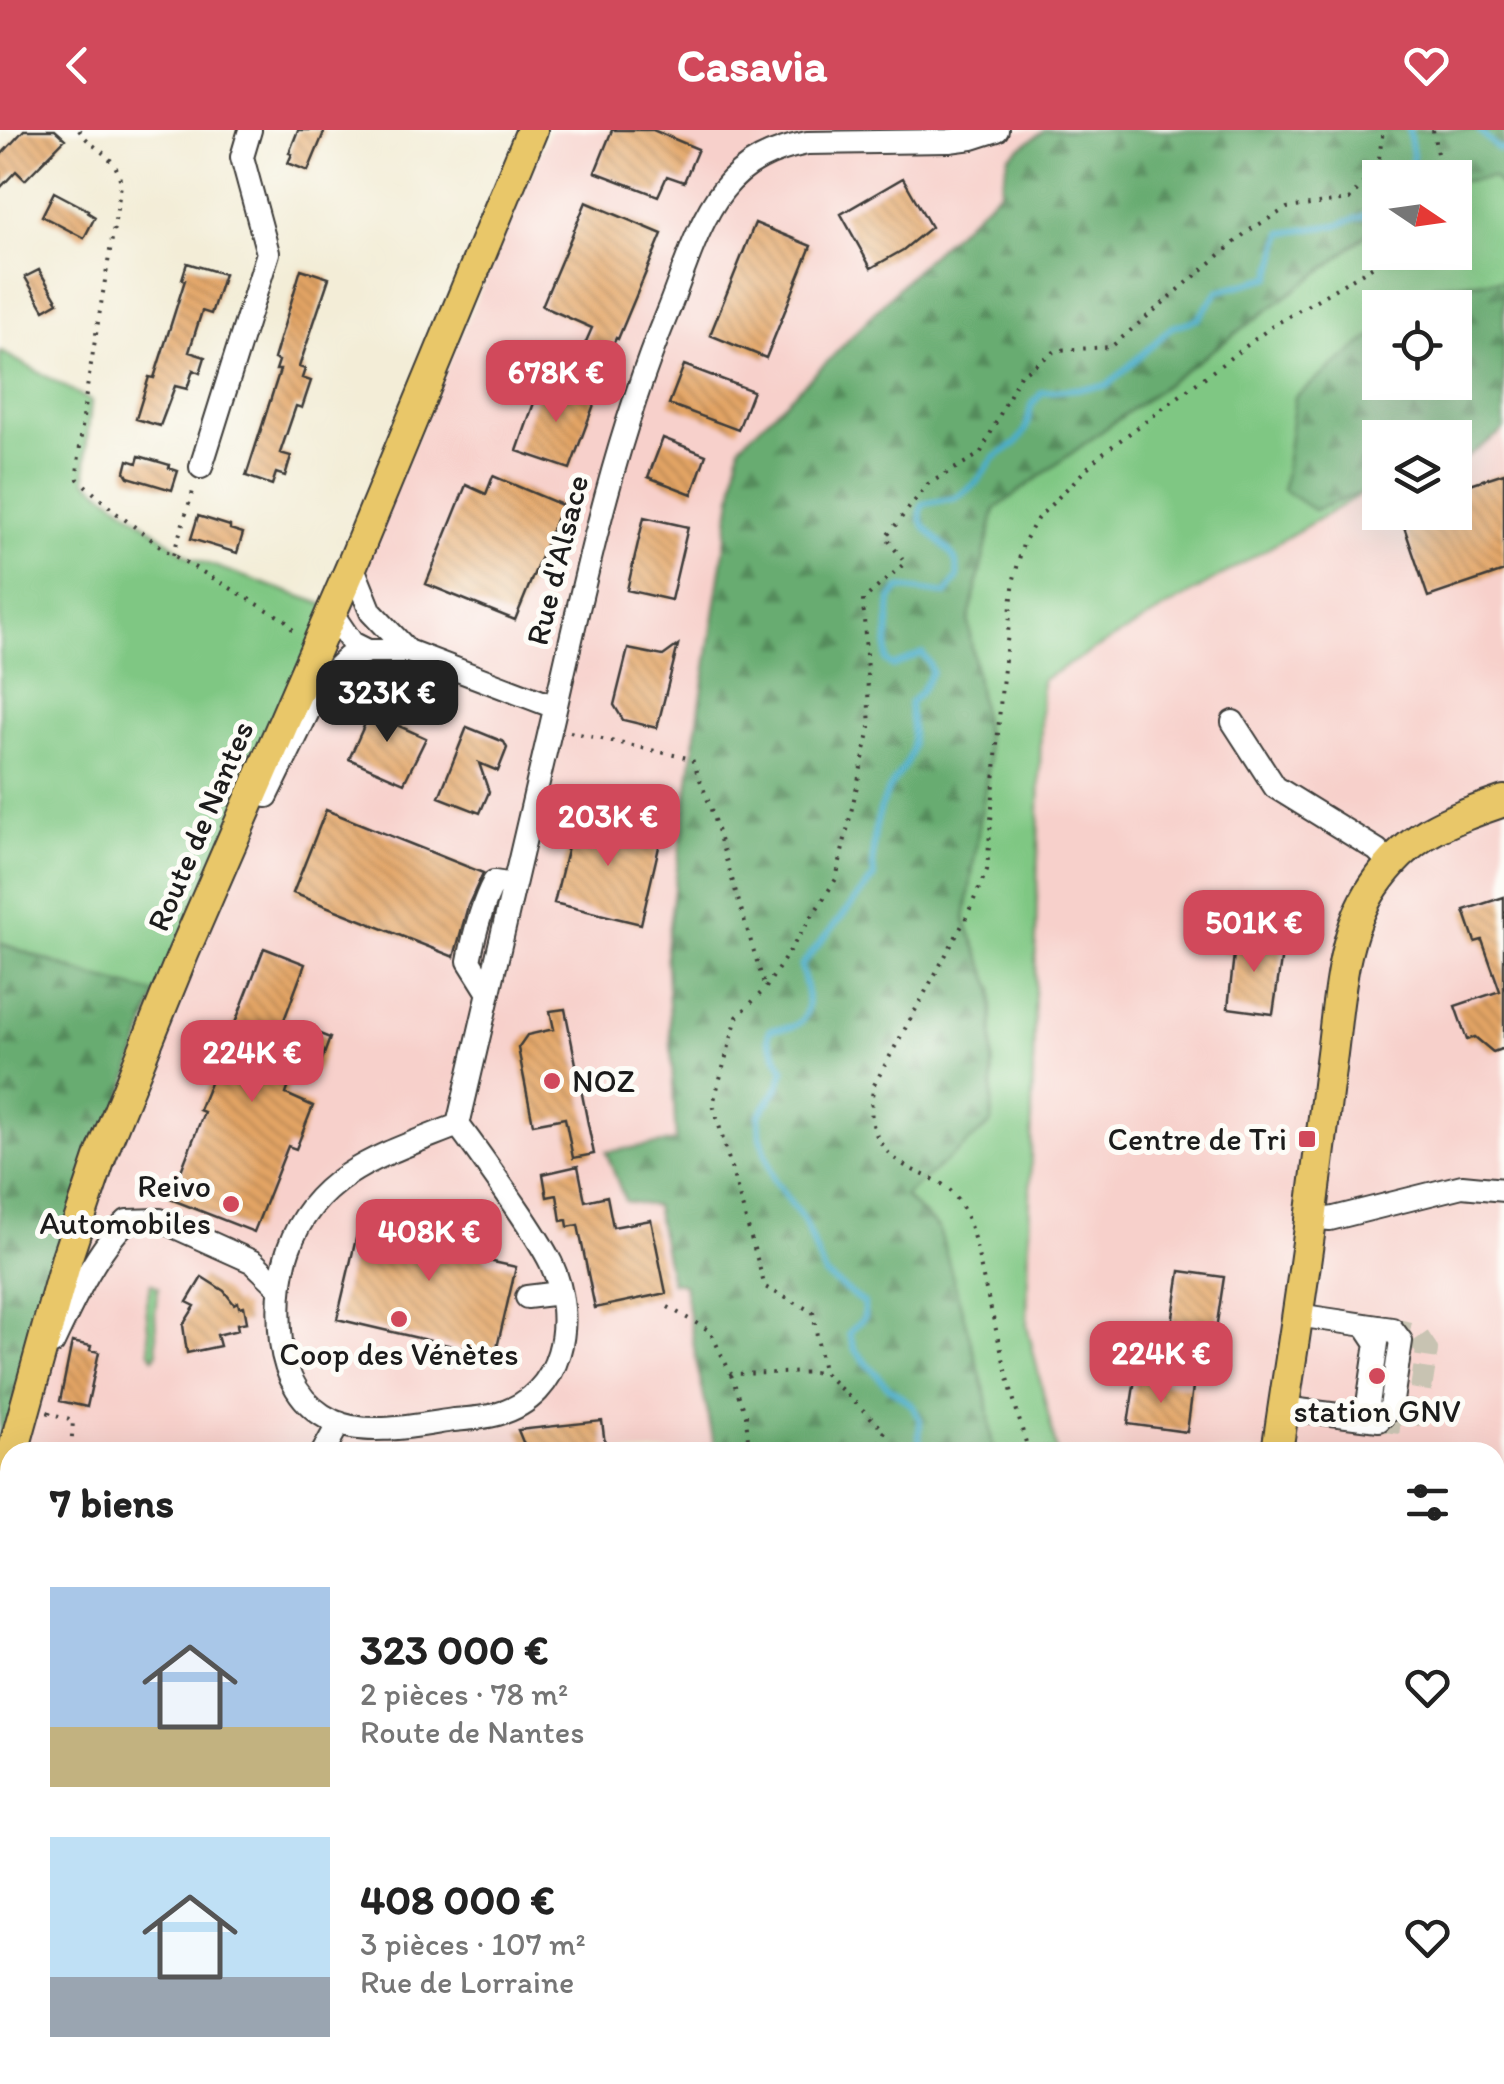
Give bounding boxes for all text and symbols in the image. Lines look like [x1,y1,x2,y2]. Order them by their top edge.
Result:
icon: back [50,38,105,93]
text: Casavia [677,38,827,92]
icon: heart [1399,38,1454,93]
north arrow [1362,160,1472,270]
map controls [1362,160,1472,530]
button: locate [1362,290,1472,400]
pin: 678K € [475,340,637,425]
text: 678K € [508,353,604,391]
button: layers [1362,420,1472,530]
street label: Rue d'Alsace [518,471,596,649]
pin: 323K € [306,660,468,745]
text: 323K € [338,673,436,711]
street label: Route de Nantes [139,715,261,937]
pin: 203K € [527,784,689,869]
text: 203K € [558,797,658,835]
pin: 501K € [1173,890,1335,975]
text: 501K € [1205,903,1303,941]
pin: 224K € [171,1020,333,1105]
text: 224K € [203,1033,301,1071]
place label: NOZ [572,1062,635,1100]
marker: NOZ [541,1070,563,1092]
place label: Centre de Tri [1108,1120,1287,1158]
marker: Centre de Tri [1296,1128,1318,1150]
place label: Reivo Automobiles [39,1167,211,1242]
marker: Reivo Automobiles [220,1193,242,1215]
pin: 408K € [348,1199,510,1284]
text: 408K € [378,1212,480,1250]
marker: Coop des Vénètes [388,1308,410,1330]
pin: 224K € [1080,1321,1242,1406]
text: 224K € [1112,1334,1210,1372]
place label: Coop des Vénètes [279,1335,519,1373]
marker: station GNV [1366,1365,1388,1387]
place label: station GNV [1293,1392,1461,1430]
icon: filters [1400,1475,1455,1530]
text: 7 biens [50,1477,174,1528]
text: 323 000 € [360,1624,548,1675]
icon: home [130,1627,250,1747]
icon: heart [1400,1660,1455,1715]
text: 2 pièces · 78 m² [360,1675,568,1713]
text: Route de Nantes [360,1713,584,1751]
text: 408 000 € [360,1874,555,1925]
icon: home [130,1877,250,1997]
icon: heart [1400,1910,1455,1965]
text: 3 pièces · 107 m² [360,1925,586,1963]
text: Rue de Lorraine [360,1963,574,2001]

